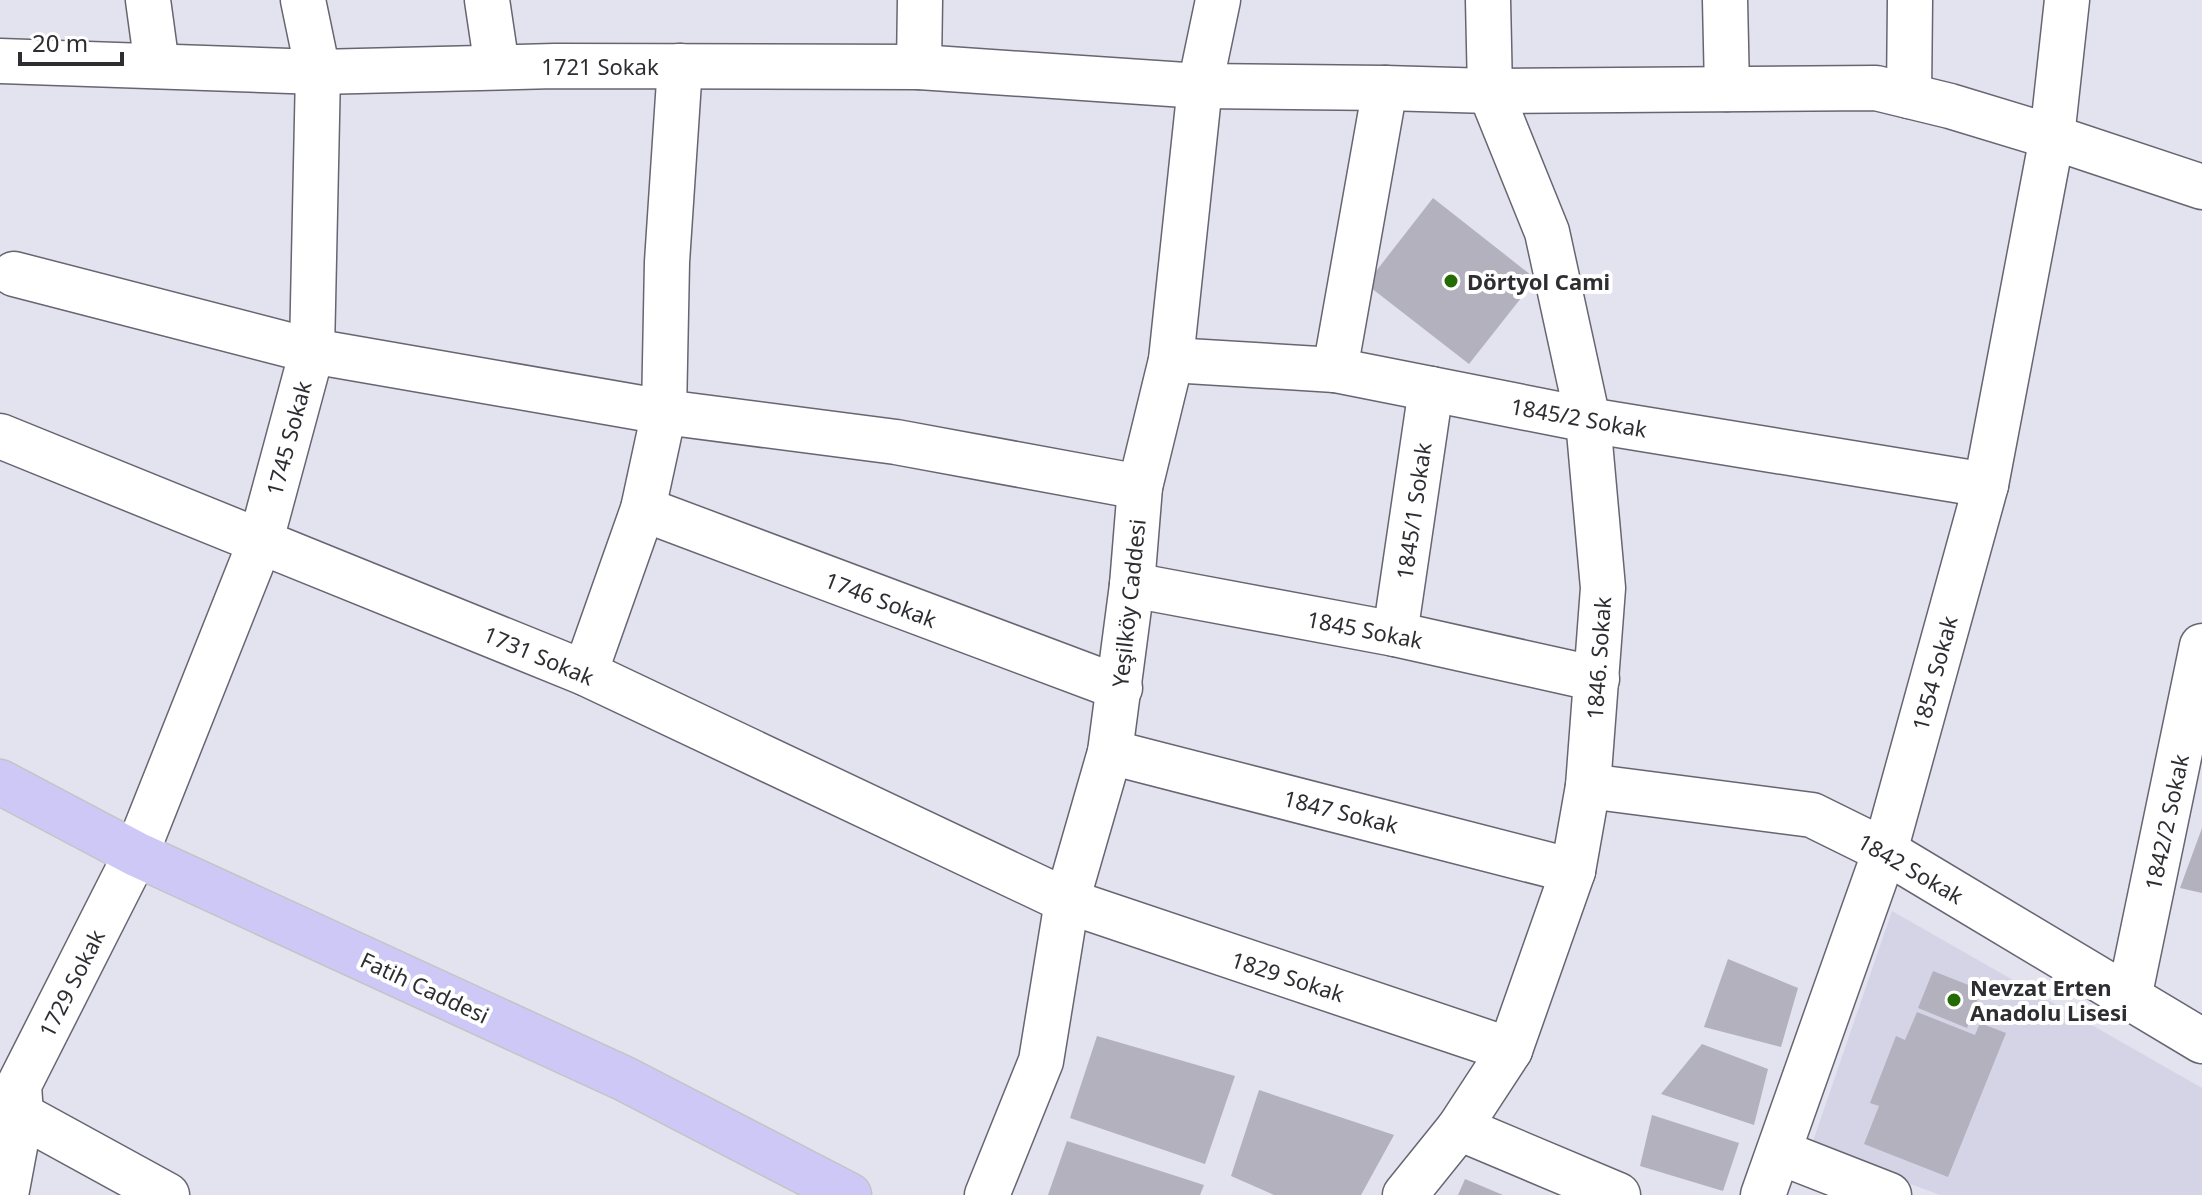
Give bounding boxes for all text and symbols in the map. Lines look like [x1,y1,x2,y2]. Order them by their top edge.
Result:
scale bar [20,16,122,66]
text: 20 m [32,26,88,59]
street label: 1721 Sokak [541,51,659,81]
place label: Dörtyol Cami [1467,266,1610,296]
marker: Dörtyol Cami [1442,272,1460,290]
street label: 1745 Sokak [258,377,318,499]
street label: 1845/2 Sokak [1508,390,1650,444]
street label: 1845/1 Sokak [1389,440,1437,581]
street label: Yeşilköy Caddesi [1104,517,1152,689]
street label: 1746 Sokak [821,564,941,634]
street label: 1846. Sokak [1579,595,1617,720]
street label: 1845 Sokak [1305,603,1426,655]
street label: 1854 Sokak [1904,612,1964,734]
street label: 1731 Sokak [479,618,599,692]
street label: 1842/2 Sokak [2137,751,2195,893]
street label: 1847 Sokak [1280,782,1402,840]
street label: 1842 Sokak [1853,826,1969,910]
street label: 1729 Sokak [31,924,111,1042]
street label: Fatih Caddesi [356,944,494,1030]
street label: 1829 Sokak [1228,944,1349,1008]
place label: Nevzat Erten Anadolu Lisesi [1970,972,2128,1027]
marker: Nevzat Erten Anadolu Lisesi [1945,991,1963,1009]

